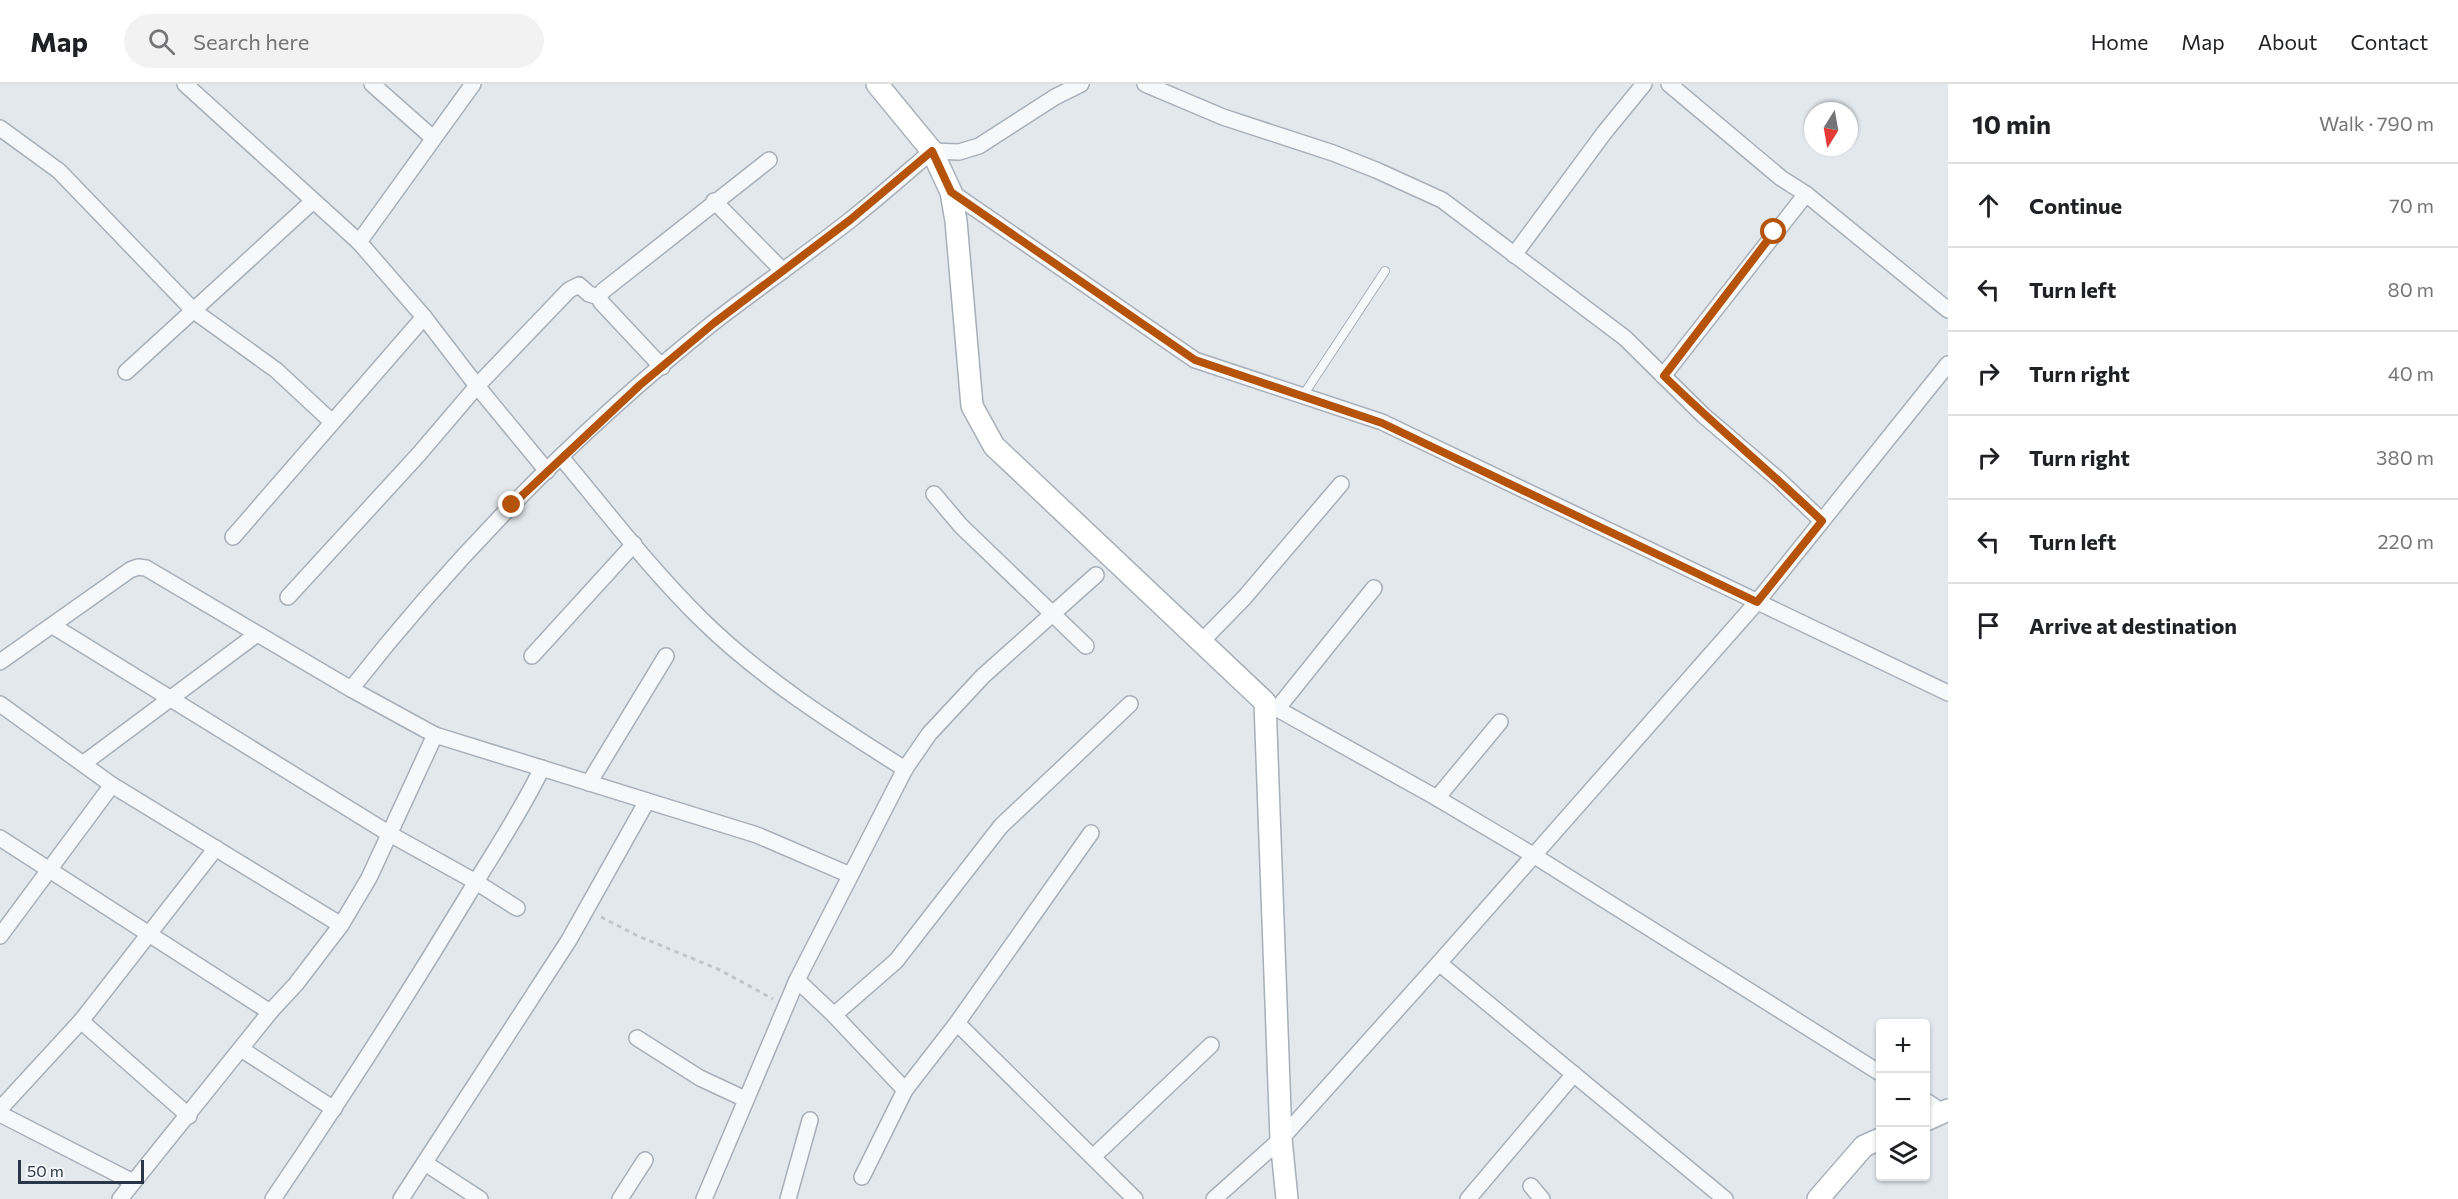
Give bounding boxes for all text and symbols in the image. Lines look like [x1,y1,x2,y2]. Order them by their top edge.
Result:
search box [124,14,544,68]
text: Map [30,24,88,58]
icon: search [145,25,178,58]
text: Search here [193,28,309,55]
text: Home [2091,29,2148,54]
text: Map [2181,29,2225,54]
text: About [2258,29,2317,54]
text: Contact [2350,29,2428,54]
north arrow [1804,102,1858,156]
text: 10 min [1972,108,2051,139]
text: Walk · 790 m [2319,111,2434,135]
icon: ahead [1972,189,2005,222]
text: Continue [2029,192,2122,219]
text: 70 m [2389,193,2434,217]
route start [1760,218,1786,244]
icon: left [1972,273,2005,306]
text: Turn left [2029,276,2116,303]
text: 80 m [2388,277,2434,301]
icon: right [1972,357,2005,390]
text: Turn right [2029,360,2130,387]
text: 40 m [2388,361,2434,385]
icon: right [1972,441,2005,474]
text: Turn right [2029,444,2130,471]
text: 380 m [2376,445,2434,469]
route end [498,491,524,517]
icon: left [1972,525,2005,558]
text: Turn left [2029,528,2116,555]
text: 220 m [2378,529,2434,553]
icon: arrive [1972,609,2005,642]
text: Arrive at destination [2029,612,2237,639]
map controls [1876,1019,1930,1181]
button: + [1876,1019,1930,1073]
button: − [1876,1073,1930,1127]
button: layers [1876,1127,1930,1181]
scale bar [18,1157,144,1184]
text: 50 m [27,1161,64,1180]

